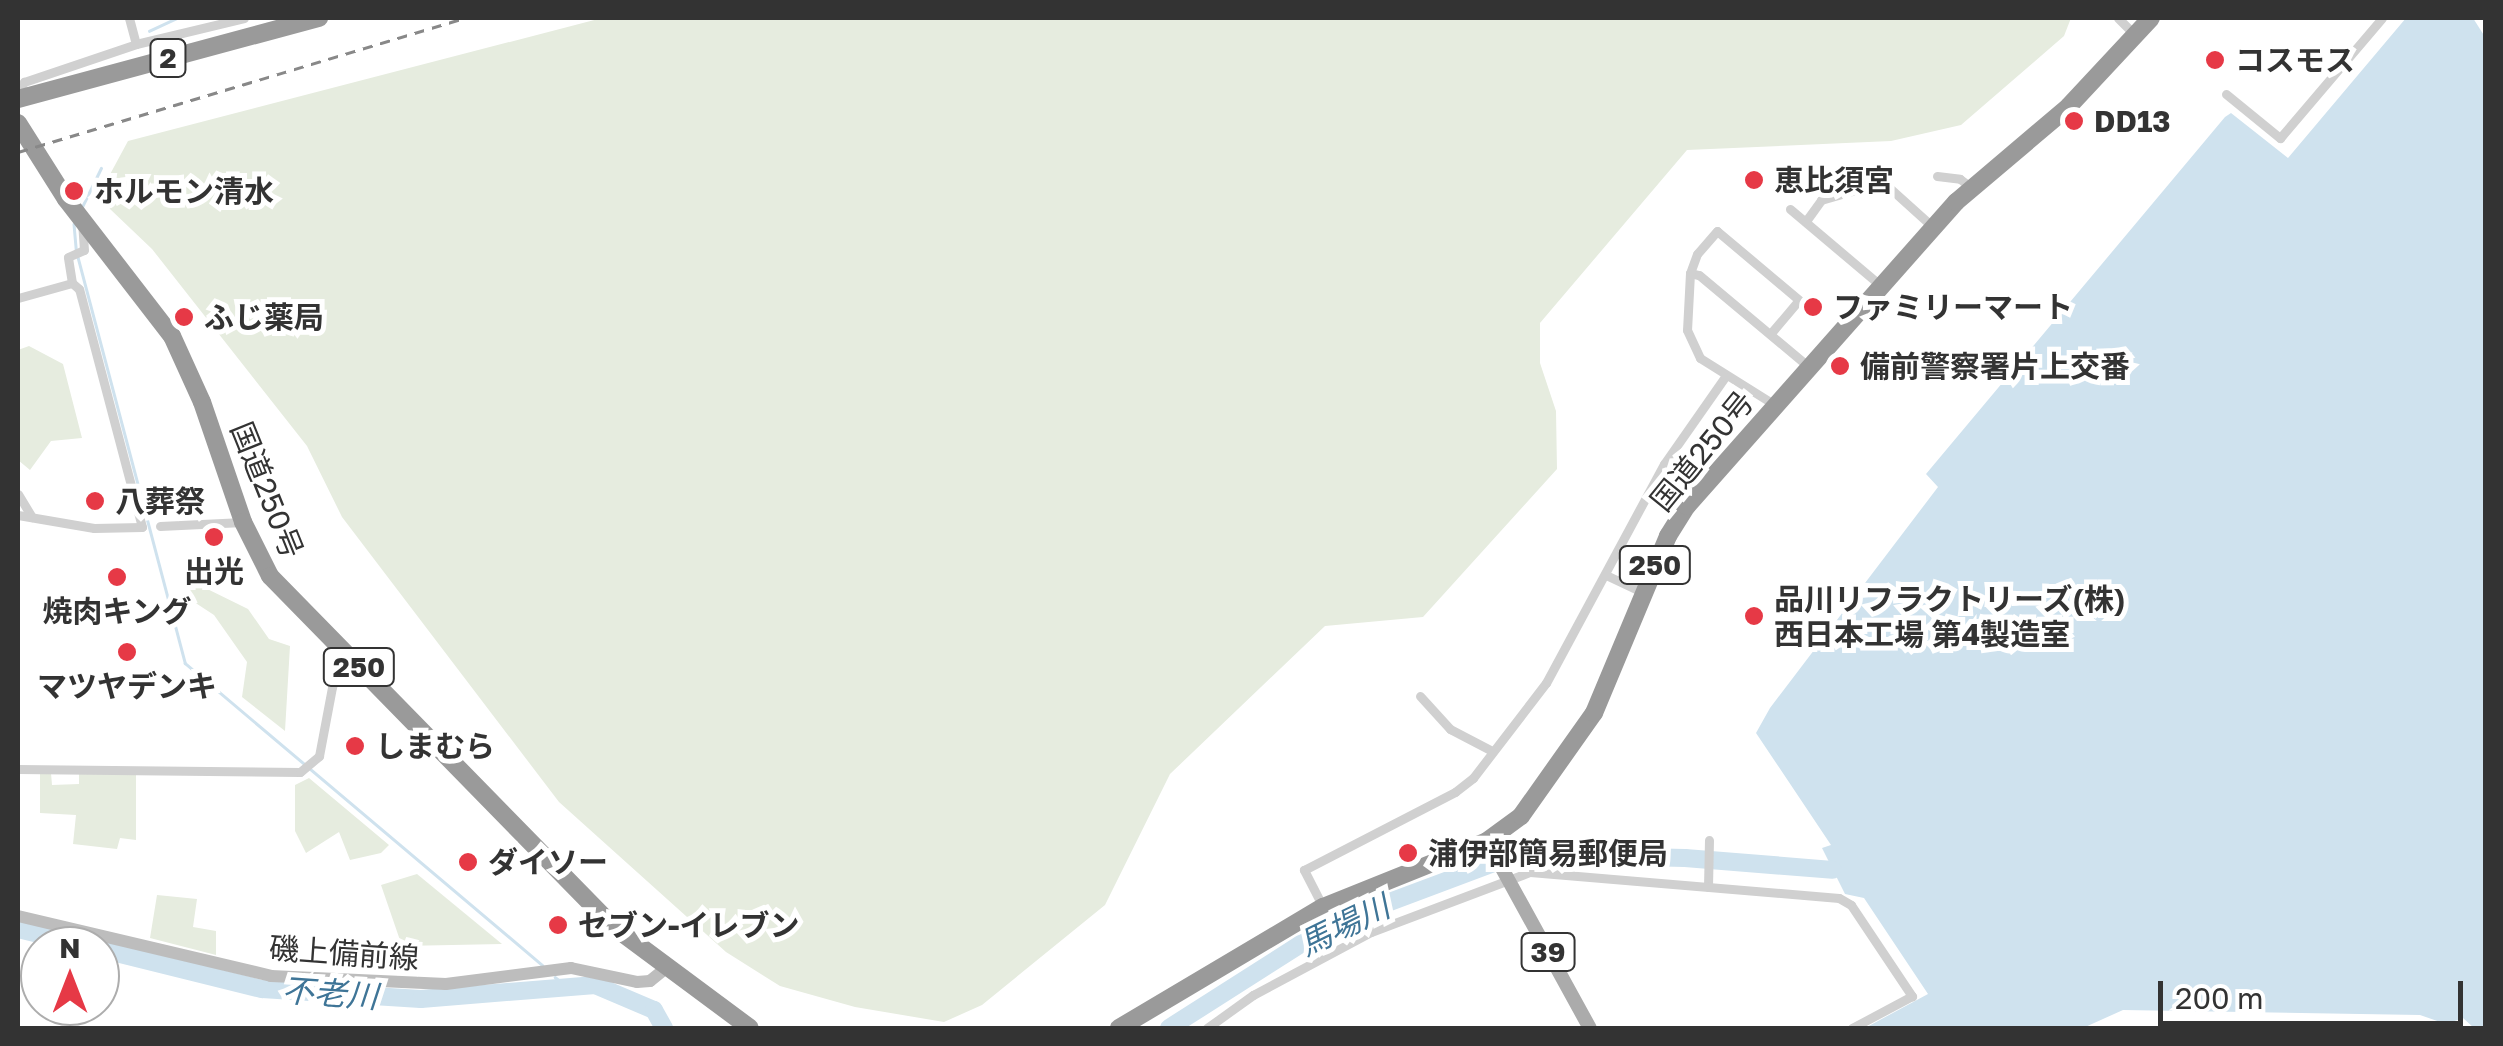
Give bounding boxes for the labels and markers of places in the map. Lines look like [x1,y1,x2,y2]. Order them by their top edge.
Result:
place label: コスモス [2235,42,2355,78]
marker: コスモス [2204,49,2226,71]
place label: DD13 [2094,103,2171,139]
marker: DD13 [2063,110,2085,132]
place label: 恵比須宮 [1774,162,1894,198]
marker: 恵比須宮 [1743,169,1765,191]
place label: ホルモン清水 [94,173,274,209]
marker: ホルモン清水 [63,180,85,202]
place label: ファミリーマート [1833,289,2073,325]
marker: ファミリーマート [1802,296,1824,318]
place label: ふじ薬局 [204,299,324,335]
marker: ふじ薬局 [173,306,195,328]
place label: 備前警察署片上交番 [1860,348,2130,384]
marker: 備前警察署片上交番 [1829,355,1851,377]
place label: 八葬祭 [115,483,205,519]
marker: 八葬祭 [84,490,106,512]
marker: 出光 [203,526,225,548]
place label: 出光 [184,553,244,589]
marker: 焼肉キング [106,566,128,588]
place label: 品川リフラクトリーズ(株) 西日本工場 第4製造室 [1774,581,2127,652]
place label: 焼肉キング [42,593,192,629]
marker: 品川リフラクトリーズ(株) 西日本工場 第4製造室 [1743,605,1765,627]
marker: マツヤデンキ [116,641,138,663]
place label: マツヤデンキ [37,668,217,704]
place label: しまむら [375,728,495,764]
marker: しまむら [344,735,366,757]
place label: 浦伊部簡易郵便局 [1428,835,1668,871]
marker: 浦伊部簡易郵便局 [1397,842,1419,864]
place label: ダイソー [488,844,608,880]
marker: ダイソー [457,851,479,873]
place label: セブン-イレブン [578,907,799,943]
marker: セブン-イレブン [547,914,569,936]

